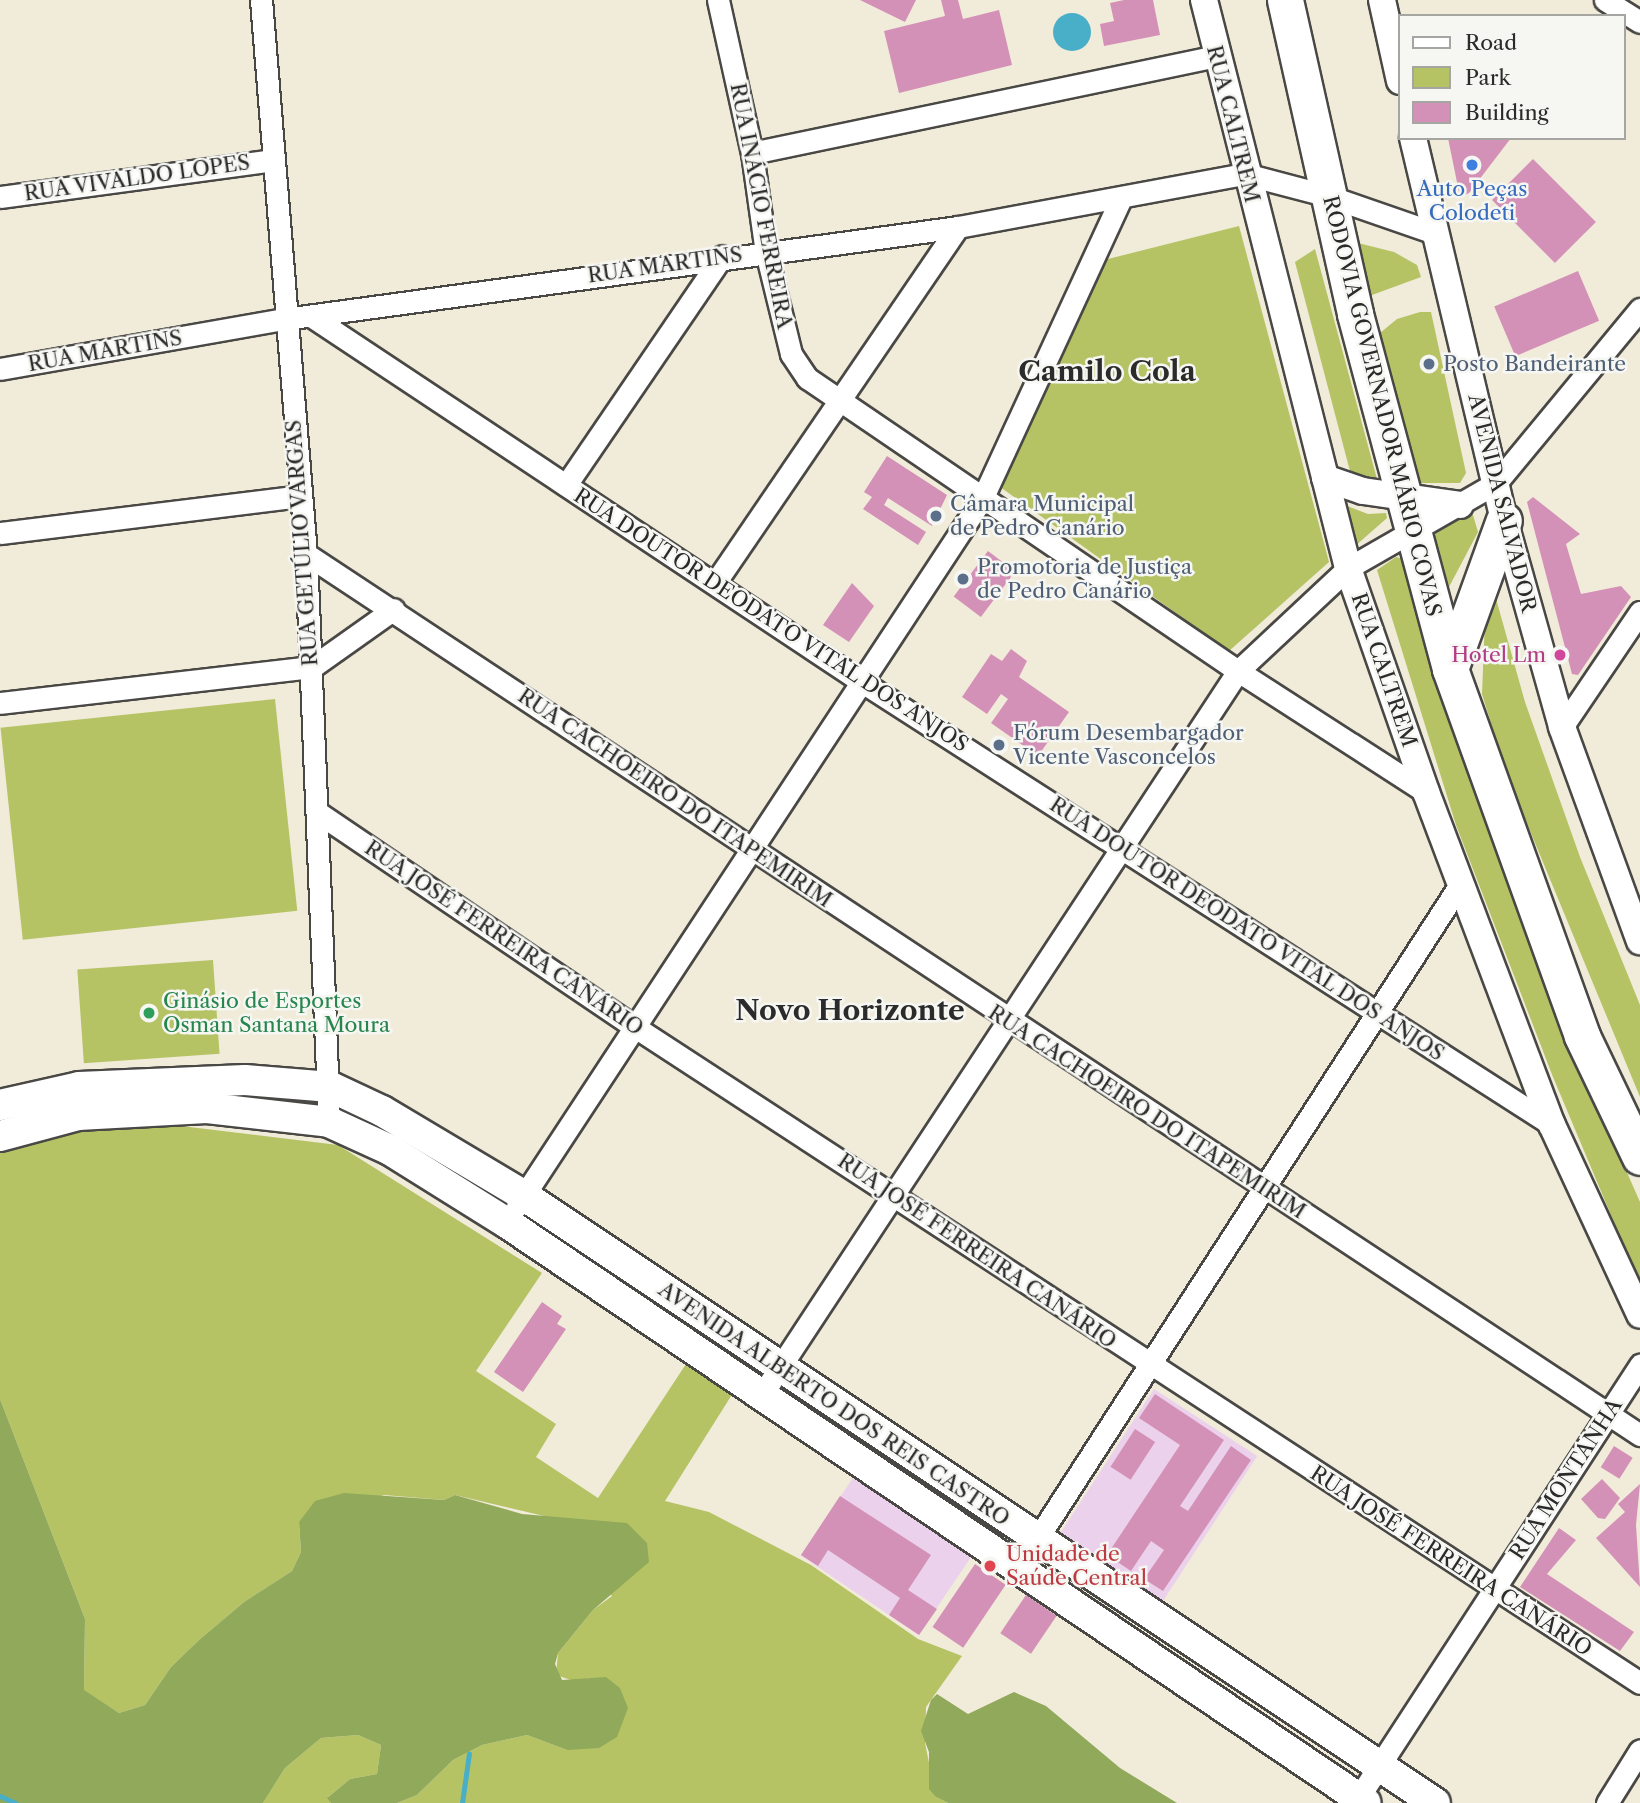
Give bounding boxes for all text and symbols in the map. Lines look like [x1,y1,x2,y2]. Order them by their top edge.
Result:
legend [1398,14,1626,140]
text: Road [1465,30,1517,55]
street label: RUA CALTREM [1201,42,1265,206]
text: Park [1465,65,1511,90]
street label: RUA INÁCIO FERREIRA [725,80,797,332]
text: Building [1465,100,1549,125]
street label: RUA VIVALDO LOPES [22,150,252,206]
marker: Auto Peças Colodeti [1464,157,1480,173]
place label: Auto Peças Colodeti [1417,176,1527,226]
street label: RODOVIA GOVERNADOR MÁRIO COVAS [1317,192,1447,620]
street label: RUA MARTINS [586,242,744,288]
street label: RUA MARTINS [26,325,184,377]
place label: Posto Bandeirante [1443,351,1626,377]
district label: Camilo Cola [1018,354,1196,388]
marker: Posto Bandeirante [1421,356,1437,372]
street label: AVENIDA SALVADOR [1463,391,1541,615]
street label: RUA GETÚLIO VARGAS [281,418,323,668]
street label: RUA DOUTOR DEODATO VITAL DOS ANJOS [567,482,975,758]
place label: Câmara Municipal de Pedro Canário [950,491,1134,541]
marker: Câmara Municipal de Pedro Canário [928,508,944,524]
place label: Promotoria de Justiça de Pedro Canário [977,554,1192,604]
marker: Promotoria de Justiça de Pedro Canário [955,571,971,587]
street label: RUA CALTREM [1346,589,1422,751]
place label: Hotel Lm [1451,642,1546,668]
marker: Hotel Lm [1552,647,1568,663]
street label: RUA CACHOEIRO DO ITAPEMIRIM [513,683,837,913]
place label: Fórum Desembargador Vicente Vasconcelos [1013,720,1244,770]
marker: Fórum Desembargador Vicente Vasconcelos [991,737,1007,753]
street label: RUA DOUTOR DEODATO VITAL DOS ANJOS [1043,791,1451,1067]
street label: RUA JOSÉ FERREIRA CANÁRIO [359,835,649,1041]
place label: Ginásio de Esportes Osman Santana Moura [163,988,390,1038]
district label: Novo Horizonte [735,993,965,1027]
street label: RUA CACHOEIRO DO ITAPEMIRIM [983,1000,1311,1224]
marker: Ginásio de Esportes Osman Santana Moura [141,1005,157,1021]
street label: RUA JOSÉ FERREIRA CANÁRIO [832,1148,1122,1354]
street label: AVENIDA ALBERTO DOS REIS CASTRO [653,1276,1015,1532]
street label: RUA MONTANHA [1504,1393,1628,1565]
street label: RUA JOSÉ FERREIRA CANÁRIO [1305,1460,1597,1662]
place label: Unidade de Saúde Central [1006,1541,1147,1591]
marker: Unidade de Saúde Central [980,1556,1000,1576]

